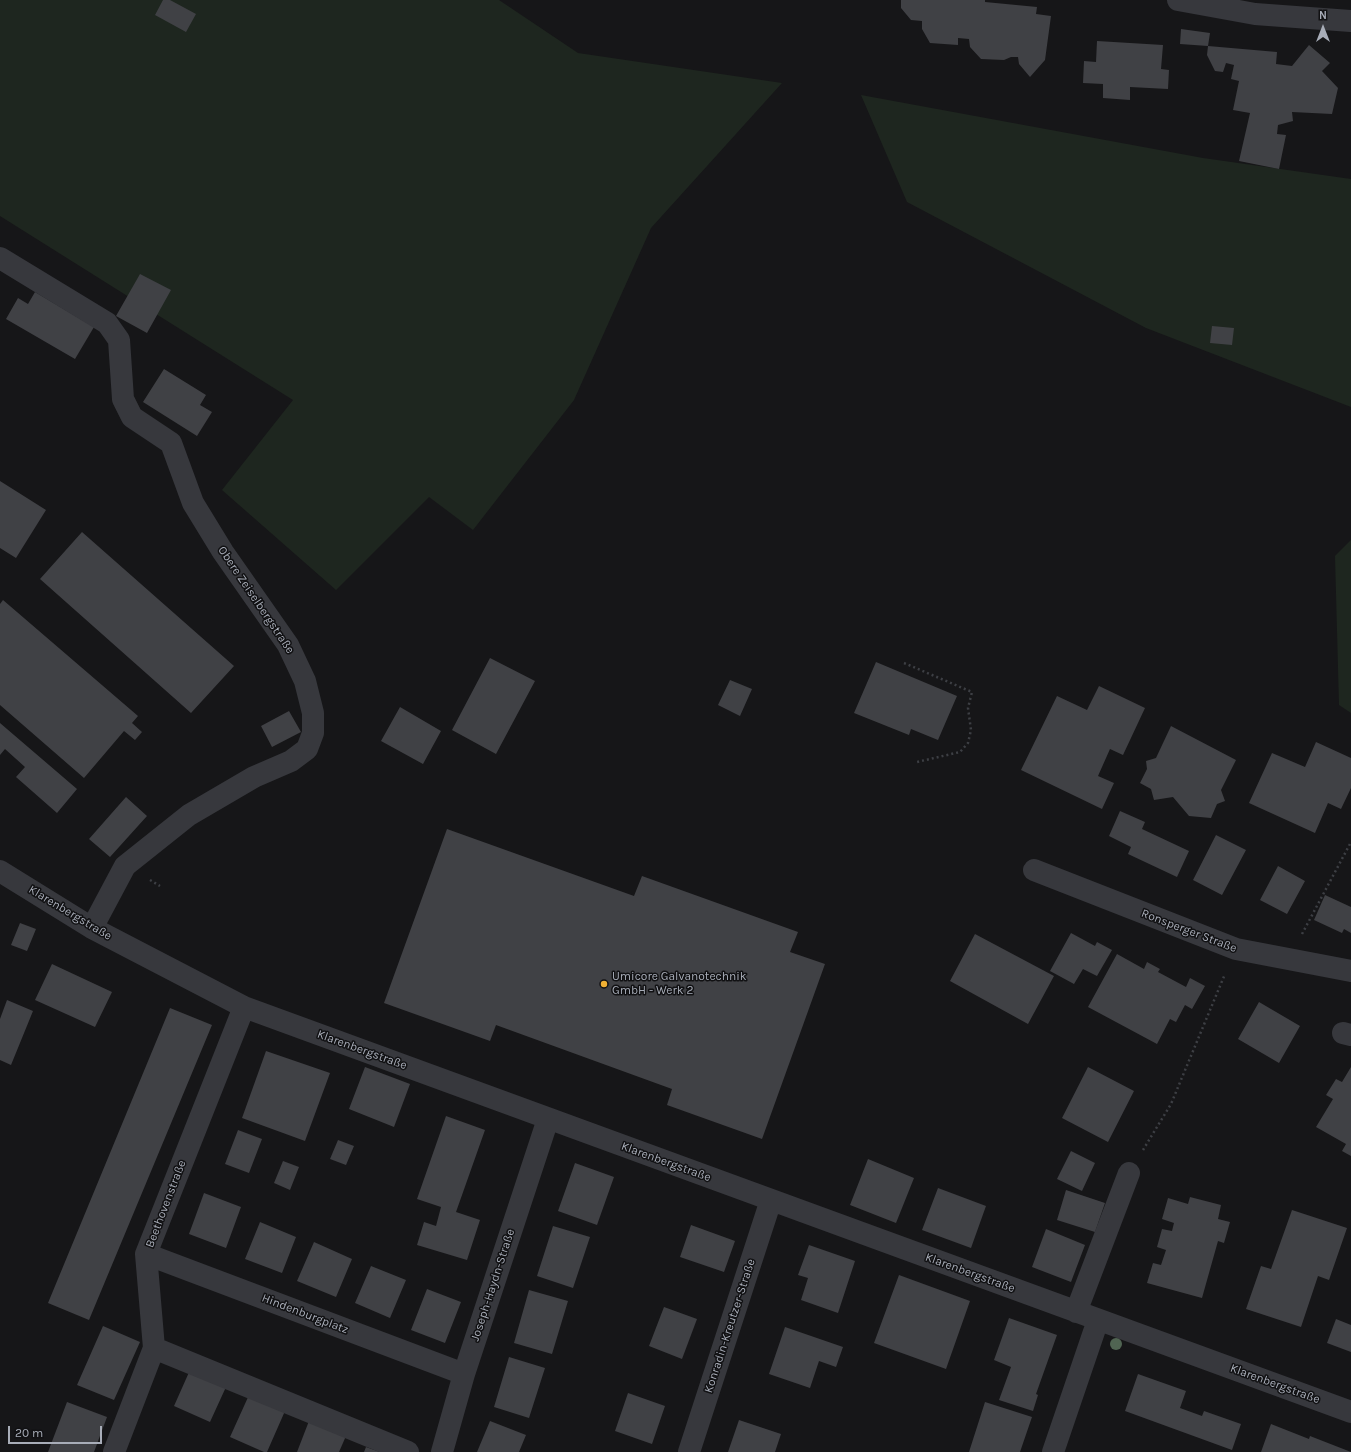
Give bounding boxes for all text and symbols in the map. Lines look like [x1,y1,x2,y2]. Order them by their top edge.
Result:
north arrow [1303,8,1343,48]
text: N [1319,9,1327,22]
street label: Obere Zeiselbergstraße [215,544,297,656]
street label: Klarenbergstraße [26,882,114,944]
street label: Ronsperger Straße [1139,906,1239,956]
place label: Umicore Galvanotechnik GmbH - Werk 2 [612,970,747,998]
marker: Umicore Galvanotechnik GmbH - Werk 2 [599,979,609,989]
street label: Klarenbergstraße [315,1027,409,1073]
street label: Klarenbergstraße [619,1139,713,1185]
street label: Beethovenstraße [143,1158,189,1250]
street label: Joseph-Haydn-Straße [468,1227,518,1343]
street label: Klarenbergstraße [923,1250,1017,1296]
street label: Konradin-Kreutzer-Straße [701,1257,759,1395]
street label: Hindenburgplatz [260,1291,350,1337]
street label: Klarenbergstraße [1228,1361,1322,1407]
scale bar [10,1418,104,1444]
text: 20 m [15,1426,43,1440]

